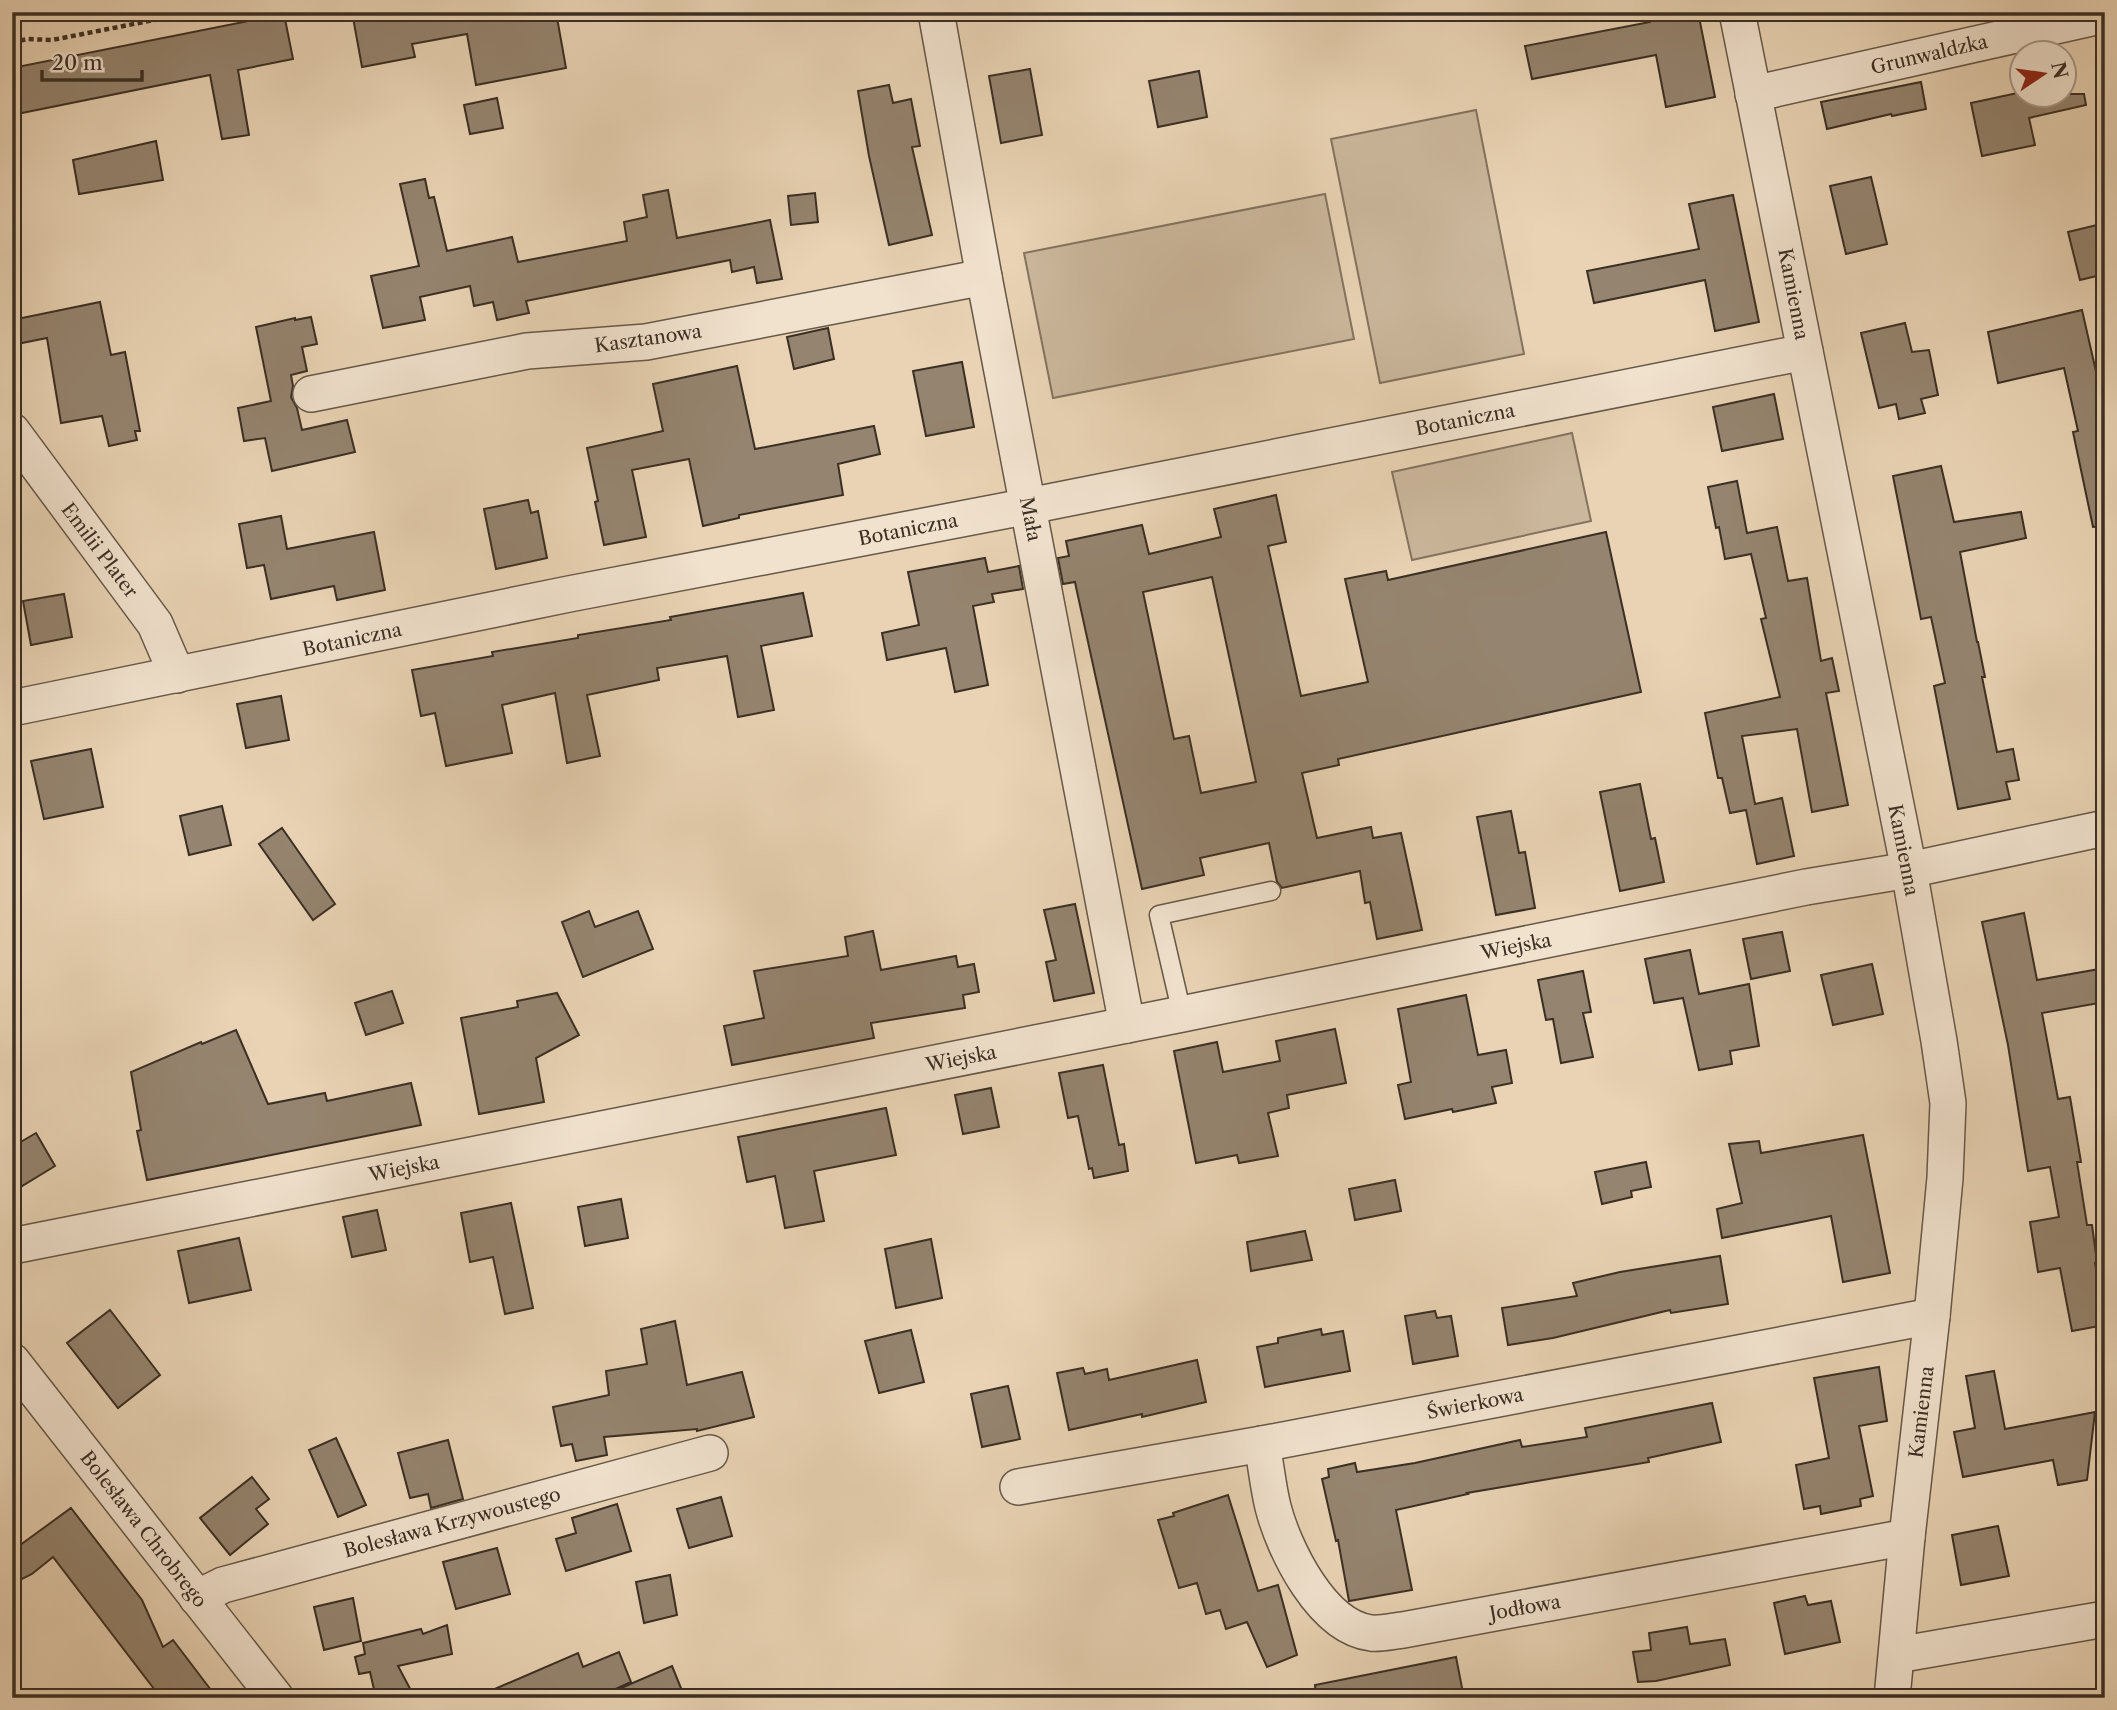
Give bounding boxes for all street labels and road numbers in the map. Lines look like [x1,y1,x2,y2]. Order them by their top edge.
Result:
street label: Grunwaldzka [1868,30,1990,79]
street label: Kamienna [1773,246,1814,342]
street label: Kasztanowa [593,320,703,357]
street label: Botaniczna [1413,399,1517,440]
street label: Mała [1015,495,1046,543]
street label: Emilii Plater [57,498,143,602]
street label: Botaniczna [856,509,960,550]
street label: Botaniczna [300,618,404,661]
street label: Kamienna [1883,802,1924,898]
street label: Wiejska [1478,928,1553,965]
street label: Wiejska [923,1040,998,1077]
street label: Wiejska [366,1150,441,1187]
street label: Kamienna [1904,1365,1939,1459]
street label: Świerkowa [1425,1383,1525,1424]
street label: Bolesława Chrobrego [75,1447,212,1612]
street label: Bolesława Krzywoustego [341,1482,563,1563]
street label: Jodłowa [1485,1590,1562,1626]

